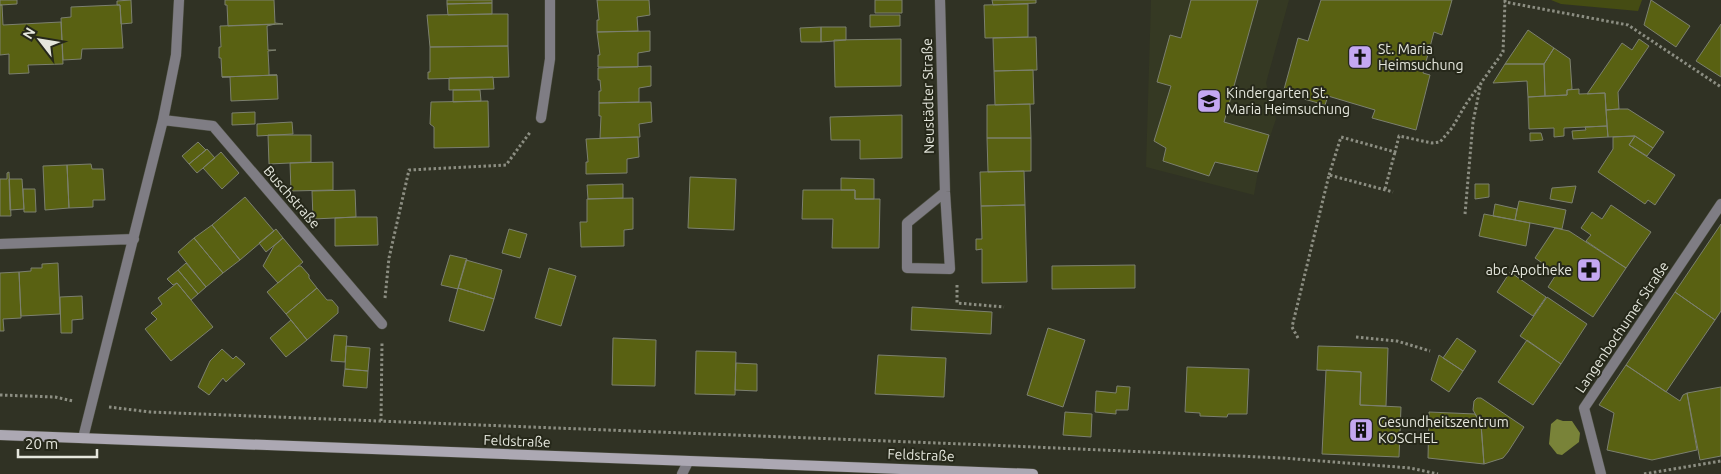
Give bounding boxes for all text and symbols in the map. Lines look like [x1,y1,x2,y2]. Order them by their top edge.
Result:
north arrow [15,15,65,65]
text: N [19,25,38,42]
street label: Neustädter Straße [919,38,937,154]
place label: St. Maria Heimsuchung [1378,41,1464,73]
church icon: St. Maria Heimsuchung [1347,44,1373,70]
place label: Kindergarten St. Maria Heimsuchung [1226,85,1350,117]
school or university icon: Kindergarten St. Maria Heimsuchung [1196,88,1222,114]
street label: Buschstraße [260,162,324,232]
pharmacy icon: abc Apotheke [1576,257,1602,283]
street label: Langenbochumer Straße [1572,258,1672,396]
place label: abc Apotheke [1486,262,1572,278]
place label: Gesundheitszentrum KOSCHEL [1378,414,1509,446]
building icon: Gesundheitszentrum KOSCHEL [1348,417,1374,443]
scale bar [18,426,96,458]
street label: Feldstraße [483,432,551,450]
text: 20 m [25,435,58,452]
street label: Feldstraße [887,446,955,464]

